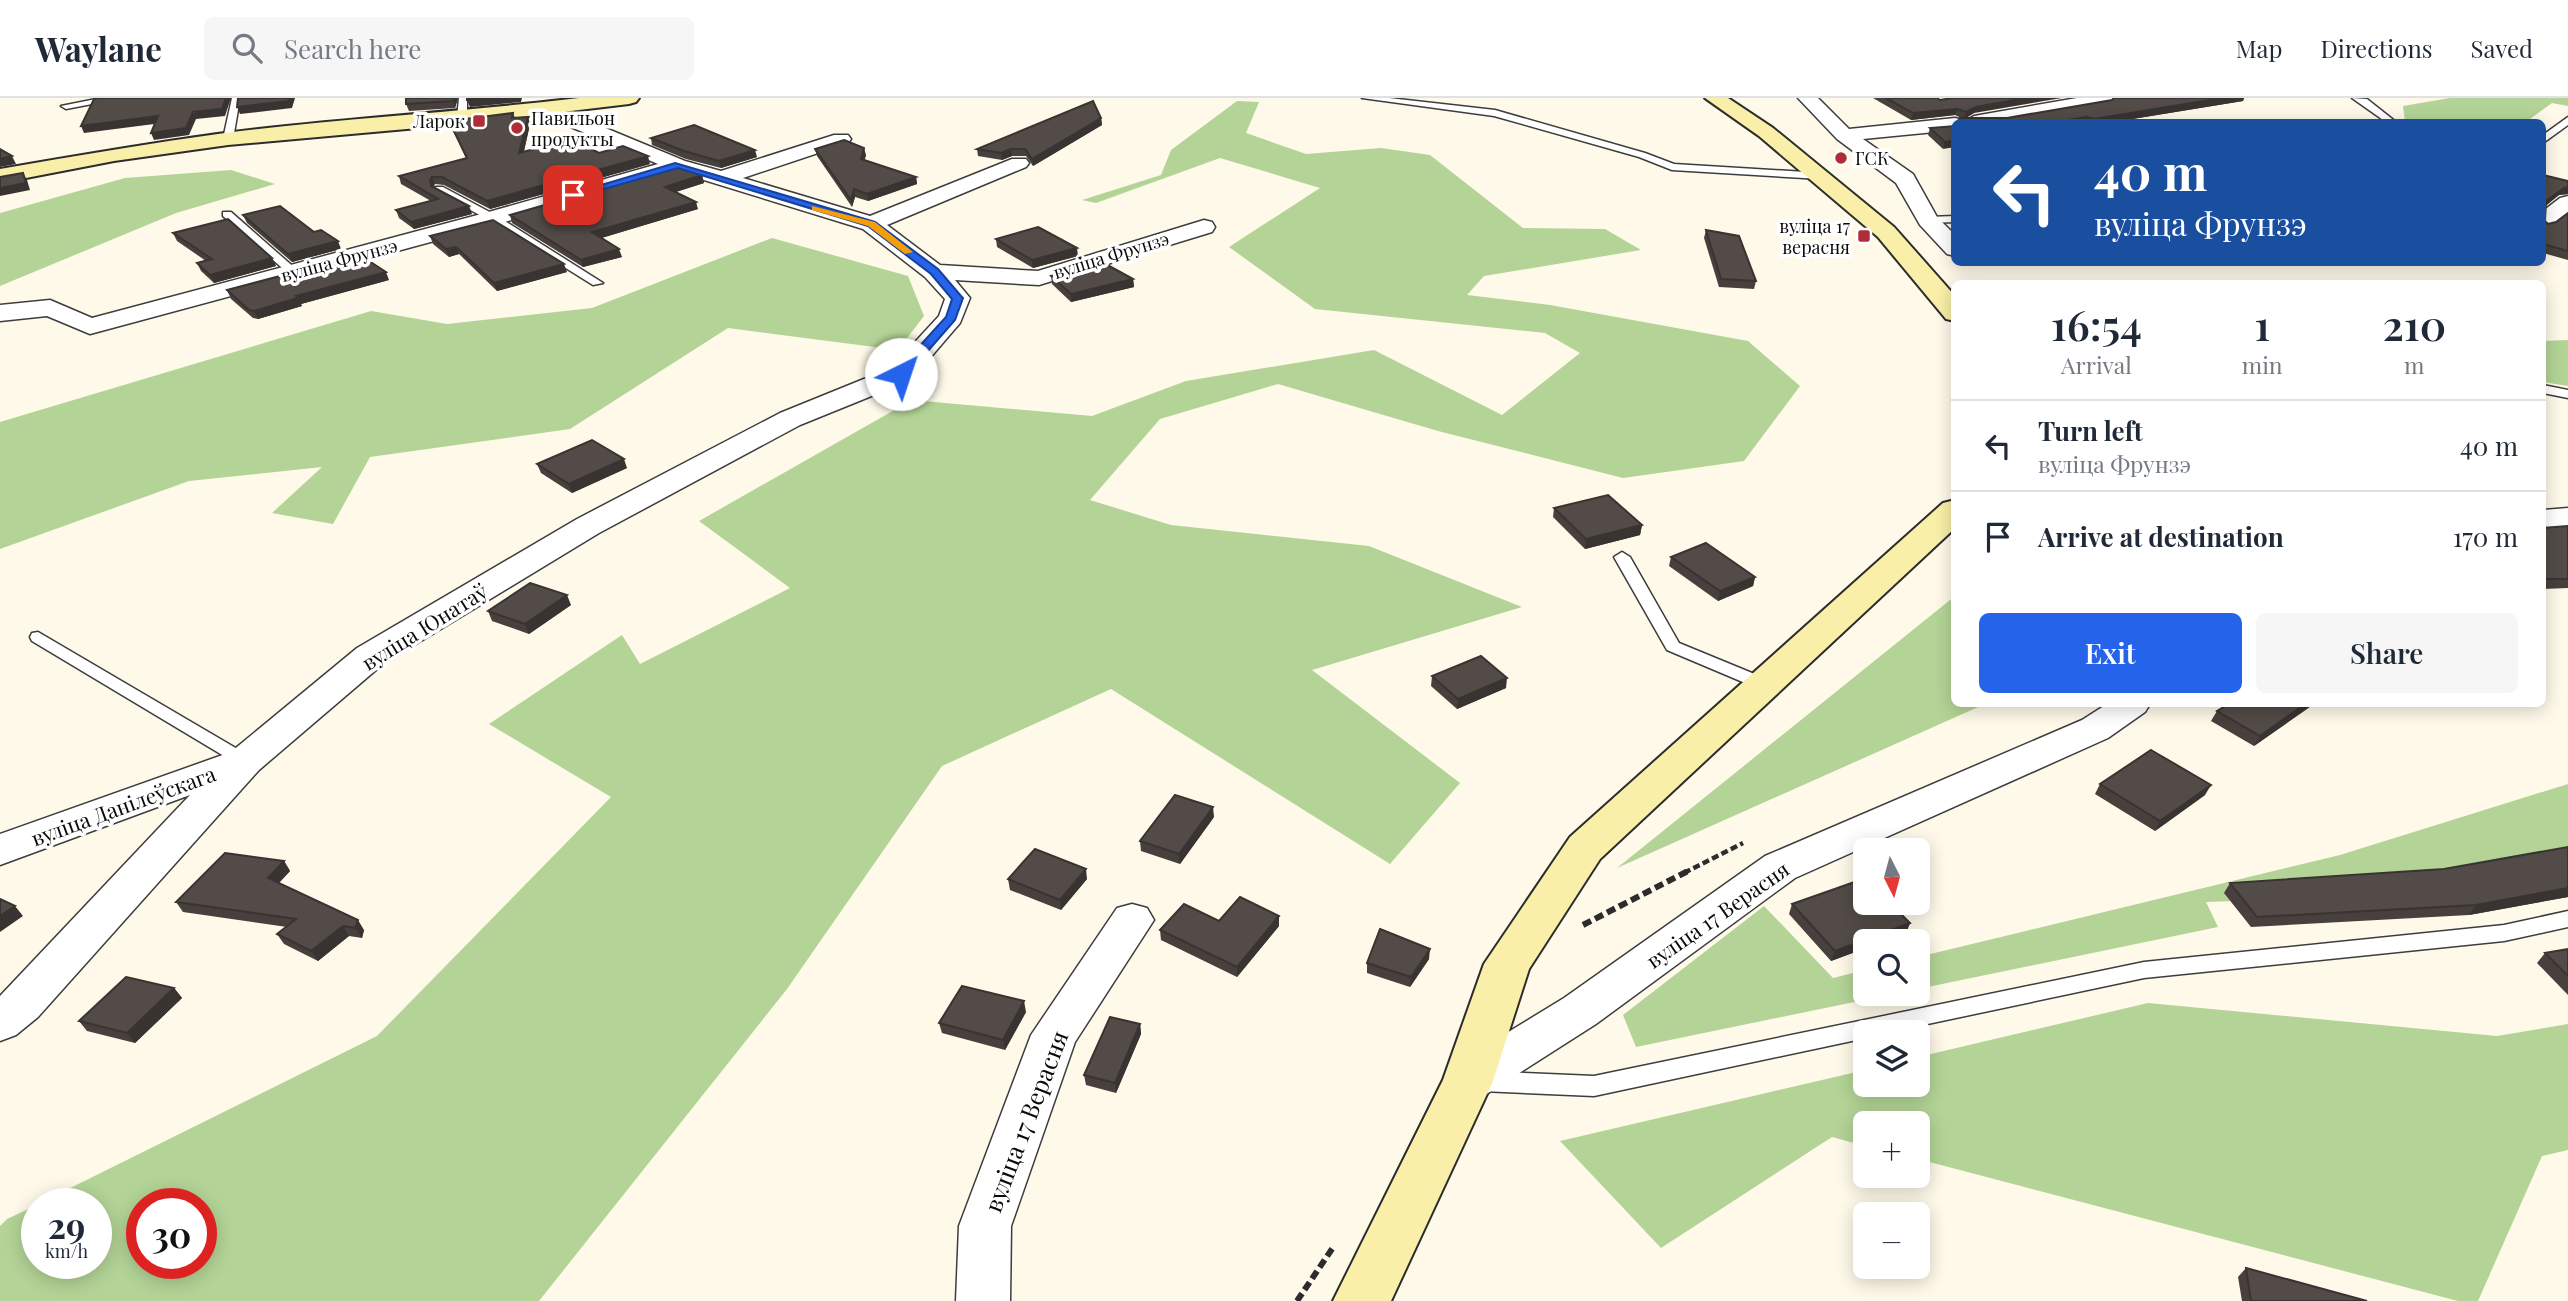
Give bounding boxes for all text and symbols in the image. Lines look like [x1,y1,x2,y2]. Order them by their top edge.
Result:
search box [204,17,694,80]
text: Waylane [35,26,162,70]
icon: search [228,29,266,67]
text: Search here [284,31,421,66]
text: Map [2236,32,2282,64]
text: Directions [2320,32,2433,64]
text: Saved [2471,32,2533,64]
place label: Павильон продукты [531,106,615,151]
place label: Ларок [412,109,465,133]
marker: Ларок [471,113,487,129]
marker: Павильон продукты [509,120,525,136]
text: 40 m [2094,138,2207,203]
place label: ГСК [1855,146,1889,170]
icon: left [1979,147,2070,238]
marker: ГСК [1833,150,1849,166]
pin [543,165,603,225]
icon: arrive [554,176,592,214]
text: вуліца Фрунзэ [2094,201,2307,244]
place label: вуліца 17 верасня [1779,214,1851,259]
street label: вуліца Фрунзэ [1050,226,1172,284]
marker: вуліца 17 верасня [1856,228,1872,244]
street label: вуліца Фрунзэ [278,233,400,287]
text: 16:54 [2051,296,2142,352]
text: 1 [2254,296,2270,352]
text: 210 [2382,296,2446,352]
position arrow [864,337,938,411]
text: Arrival [2061,349,2132,380]
text: min [2242,349,2283,380]
text: m [2404,349,2425,380]
text: Turn left [2038,413,2143,448]
icon: left [1979,427,2017,465]
text: 40 m [2460,428,2518,463]
text: вуліца Фрунзэ [2038,448,2191,479]
icon: arrive [1979,518,2017,556]
text: Arrive at destination [2038,519,2284,554]
text: 170 m [2453,519,2518,554]
street label: вуліца Юнатаў [356,576,493,676]
button: Exit [1979,613,2242,693]
button: Share [2256,613,2518,693]
street label: вуліца Данілеўскага [27,758,220,851]
north arrow [1853,838,1930,915]
map controls [1853,838,1930,1279]
street label: вуліца 17 Верасня [1640,854,1794,974]
button: search [1853,929,1930,1006]
button: layers [1853,1020,1930,1097]
street label: вуліца 17 Верасня [976,1025,1074,1216]
button: + [1853,1111,1930,1188]
speed limit sign: 30 [126,1188,217,1279]
text: 29 [48,1201,85,1248]
button: − [1853,1202,1930,1279]
text: km/h [45,1239,88,1263]

